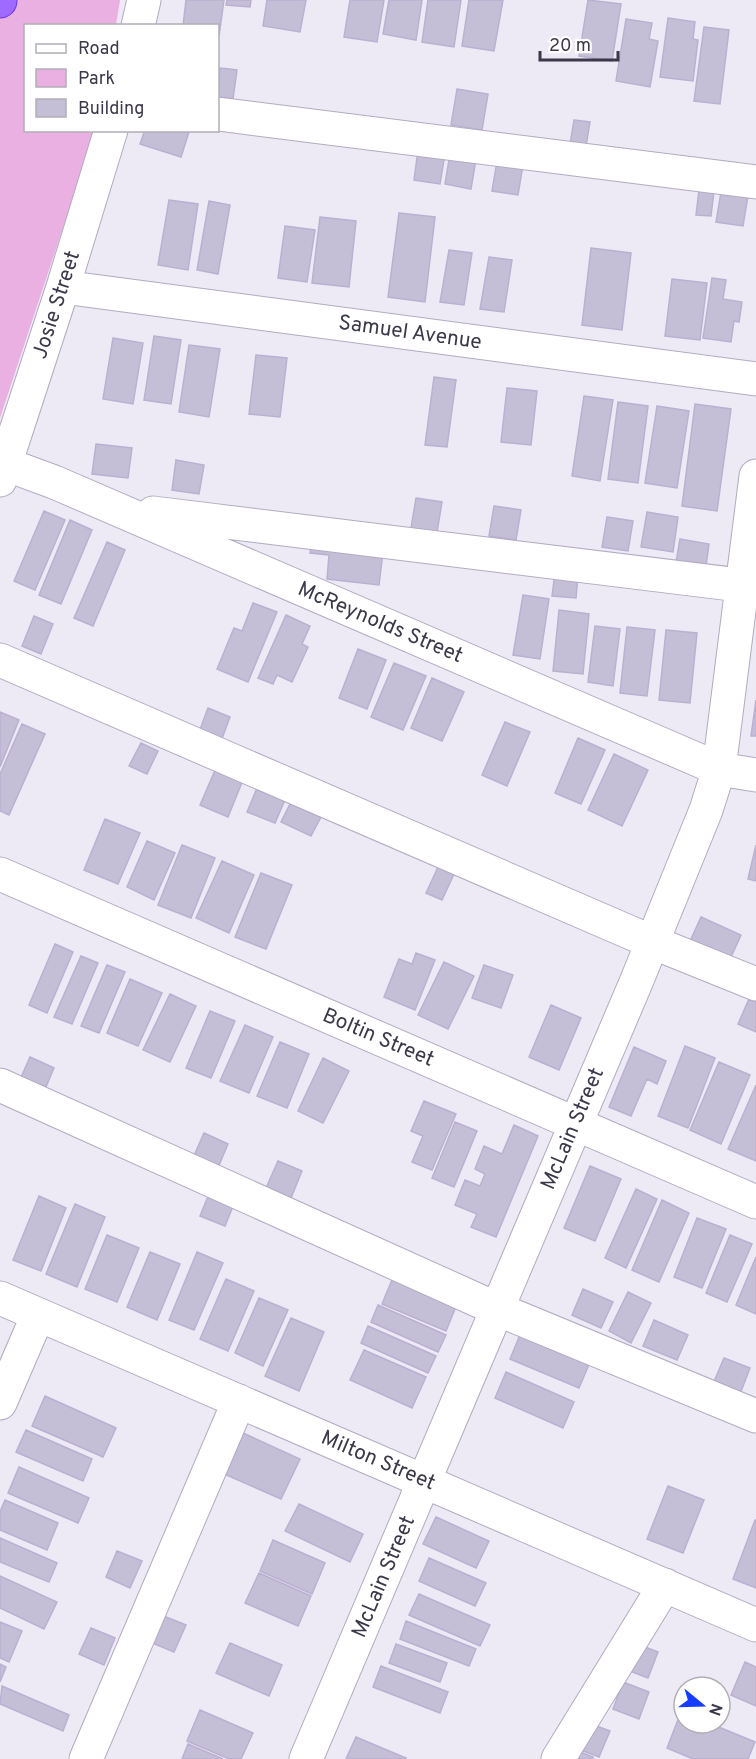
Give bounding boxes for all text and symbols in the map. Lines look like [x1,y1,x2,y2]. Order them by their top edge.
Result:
legend [24,24,219,132]
scale bar [540,24,618,62]
text: 20 m [549,35,591,58]
text: Road [78,38,120,61]
text: Park [78,68,115,91]
text: Building [78,98,144,121]
street label: Josie Street [27,247,87,363]
street label: Samuel Avenue [337,310,483,356]
street label: McReynolds Street [293,576,467,670]
street label: Boltin Street [318,1002,438,1074]
street label: McLain Street [535,1064,611,1194]
street label: Milton Street [317,1425,439,1497]
street label: McLain Street [346,1512,422,1642]
north arrow [672,1675,732,1735]
text: N [703,1701,726,1718]

